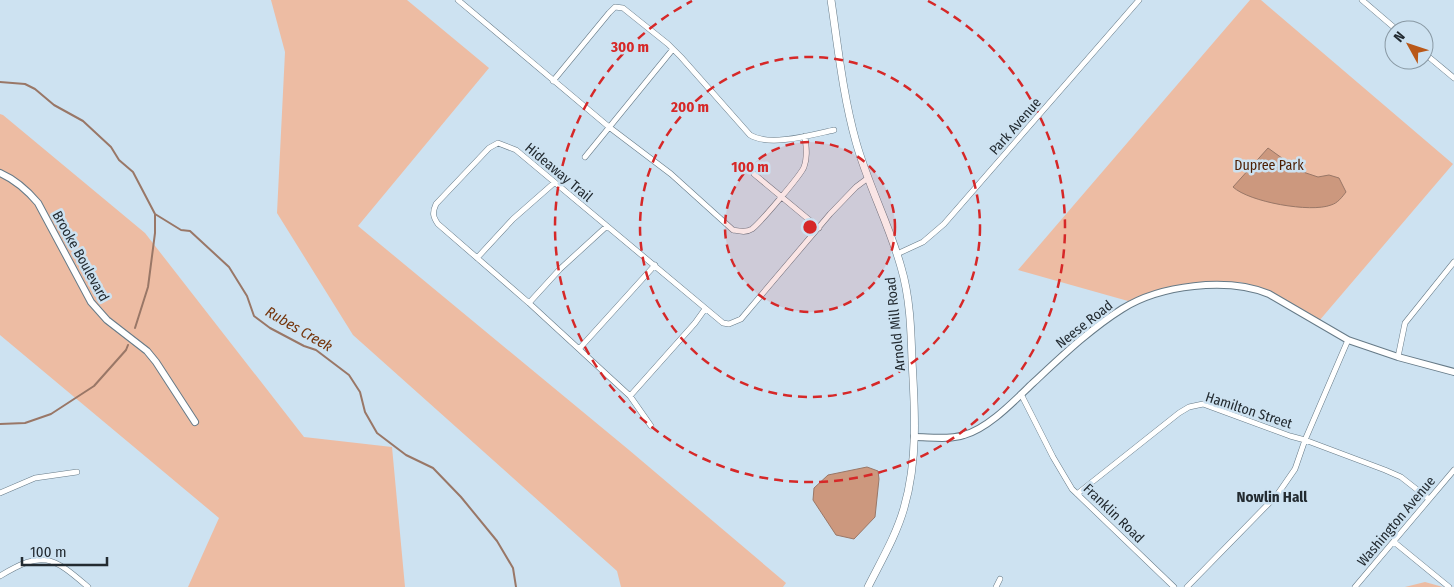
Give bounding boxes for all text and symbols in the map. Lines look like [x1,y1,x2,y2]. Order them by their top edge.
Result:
north arrow [1384,20,1434,70]
text: N [1390,28,1409,46]
text: 300 m [610,38,649,56]
street label: Park Avenue [986,94,1045,158]
text: 200 m [670,98,709,116]
street label: Hideaway Trail [521,139,596,206]
park label: Dupree Park [1234,157,1304,174]
text: 100 m [731,158,769,176]
street label: Brooke Boulevard [49,208,113,305]
centre of rings [801,218,819,236]
street label: Arnold Mill Road [882,276,909,372]
street label: Neese Road [1052,297,1116,352]
water label: Rubes Creek [262,303,336,356]
street label: Hamilton Street [1203,388,1295,433]
street label: Washington Avenue [1354,473,1439,570]
street label: Franklin Road [1080,480,1148,546]
district label: Nowlin Hall [1237,488,1308,506]
scale bar [22,534,108,566]
text: 100 m [30,543,67,561]

